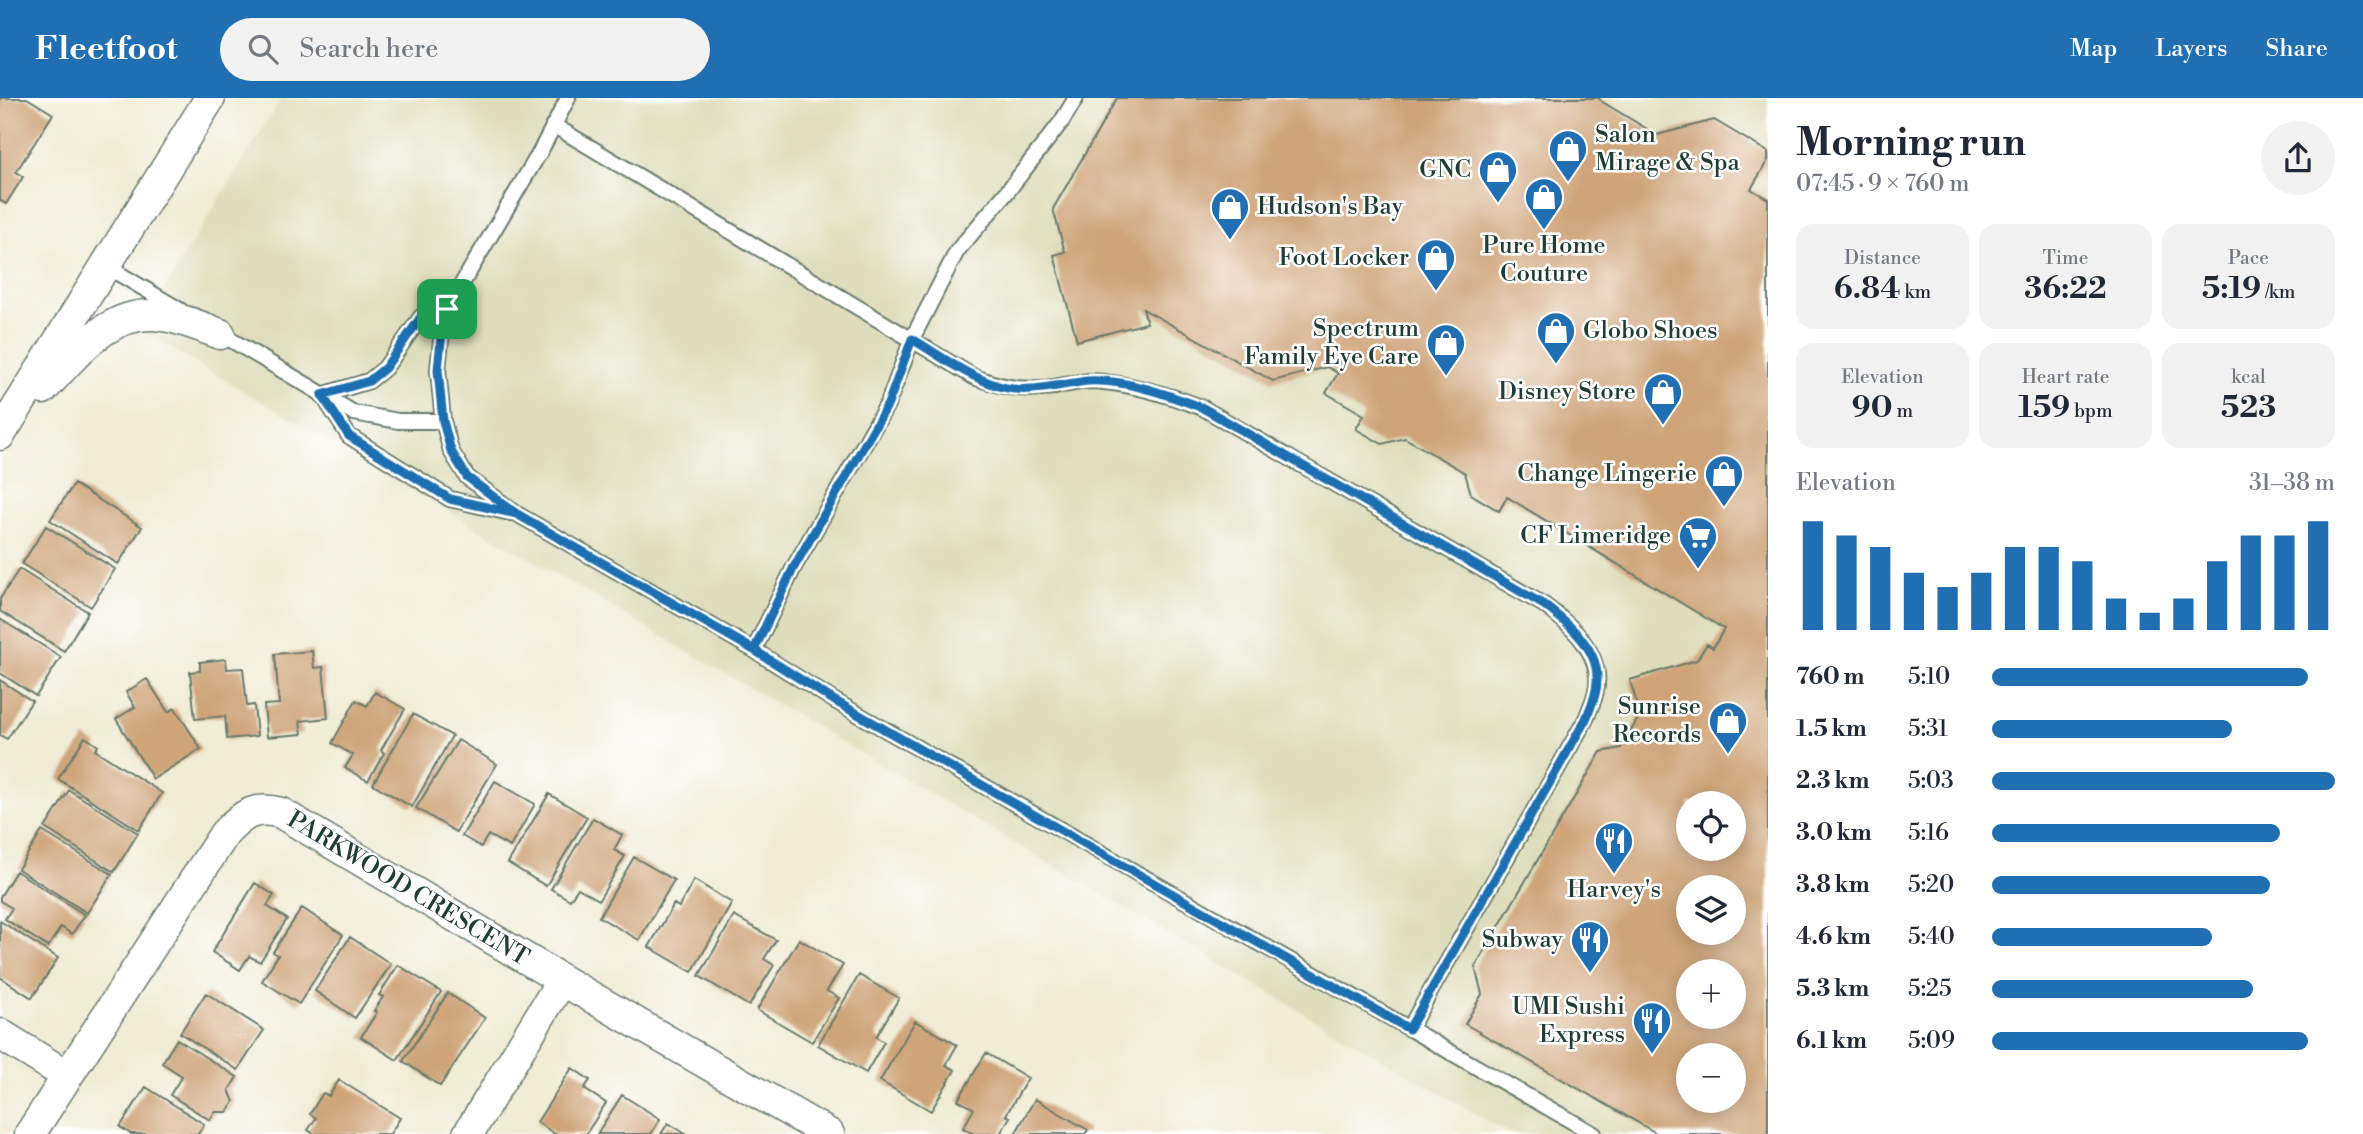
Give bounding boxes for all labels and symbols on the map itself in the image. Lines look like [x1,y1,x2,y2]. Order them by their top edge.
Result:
place label: Salon Mirage & Spa [1595,120,1741,178]
shop icon: Salon Mirage & Spa [1547,128,1589,183]
shop icon: GNC [1477,149,1519,204]
place label: GNC [1419,155,1471,185]
shop icon: Pure Home Couture [1523,176,1565,231]
shop icon: Hudson's Bay [1209,186,1251,241]
place label: Hudson's Bay [1257,192,1403,222]
place label: Pure Home Couture [1482,231,1606,289]
shop icon: Foot Locker [1415,237,1457,292]
place label: Foot Locker [1278,243,1409,273]
pin [417,279,477,339]
shop icon: Globo Shoes [1535,310,1577,365]
place label: Spectrum Family Eye Care [1244,314,1419,372]
place label: Globo Shoes [1583,316,1718,346]
shop icon: Spectrum Family Eye Care [1425,322,1467,377]
shop icon: Disney Store [1642,371,1684,426]
place label: Disney Store [1498,377,1636,407]
shop icon: Change Lingerie [1703,453,1745,508]
place label: Change Lingerie [1517,459,1697,489]
supermarket icon: CF Limeridge [1677,515,1719,570]
place label: CF Limeridge [1520,521,1671,551]
place label: Sunrise Records [1613,692,1701,750]
shop icon: Sunrise Records [1707,700,1749,755]
street label: PARKWOOD CRESCENT [282,805,534,973]
restaurant icon: Harvey's [1593,820,1635,875]
place label: Harvey's [1567,875,1661,905]
restaurant icon: Subway [1569,919,1611,974]
place label: Subway [1482,925,1563,955]
place label: UMI Sushi Express [1512,992,1625,1050]
restaurant icon: UMI Sushi Express [1631,1000,1673,1055]

